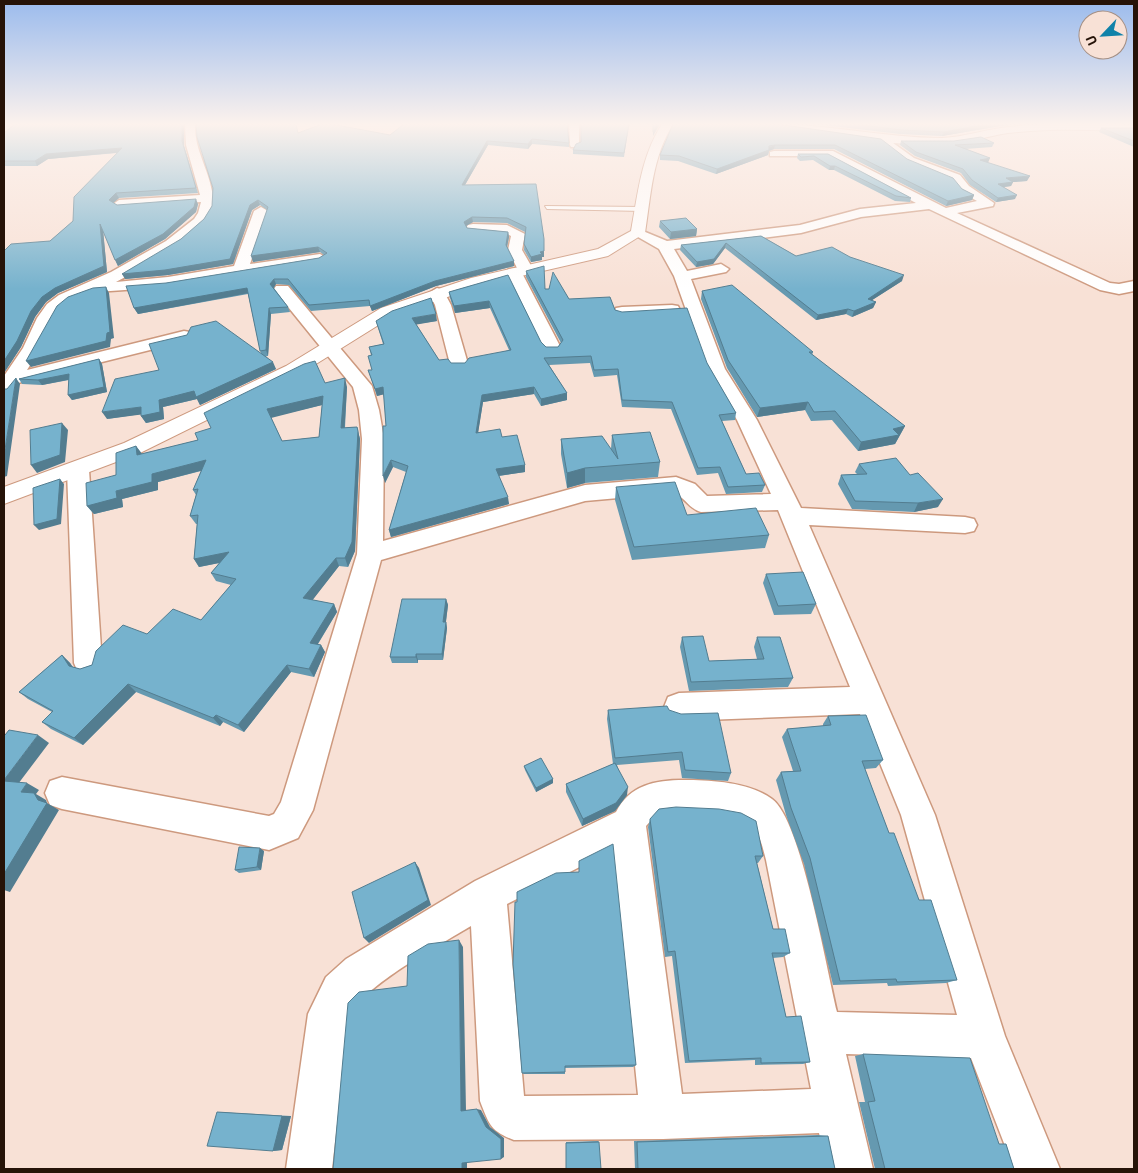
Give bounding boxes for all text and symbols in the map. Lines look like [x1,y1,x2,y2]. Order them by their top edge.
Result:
north arrow [1078,10,1128,60]
text: U [1079,32,1102,49]

